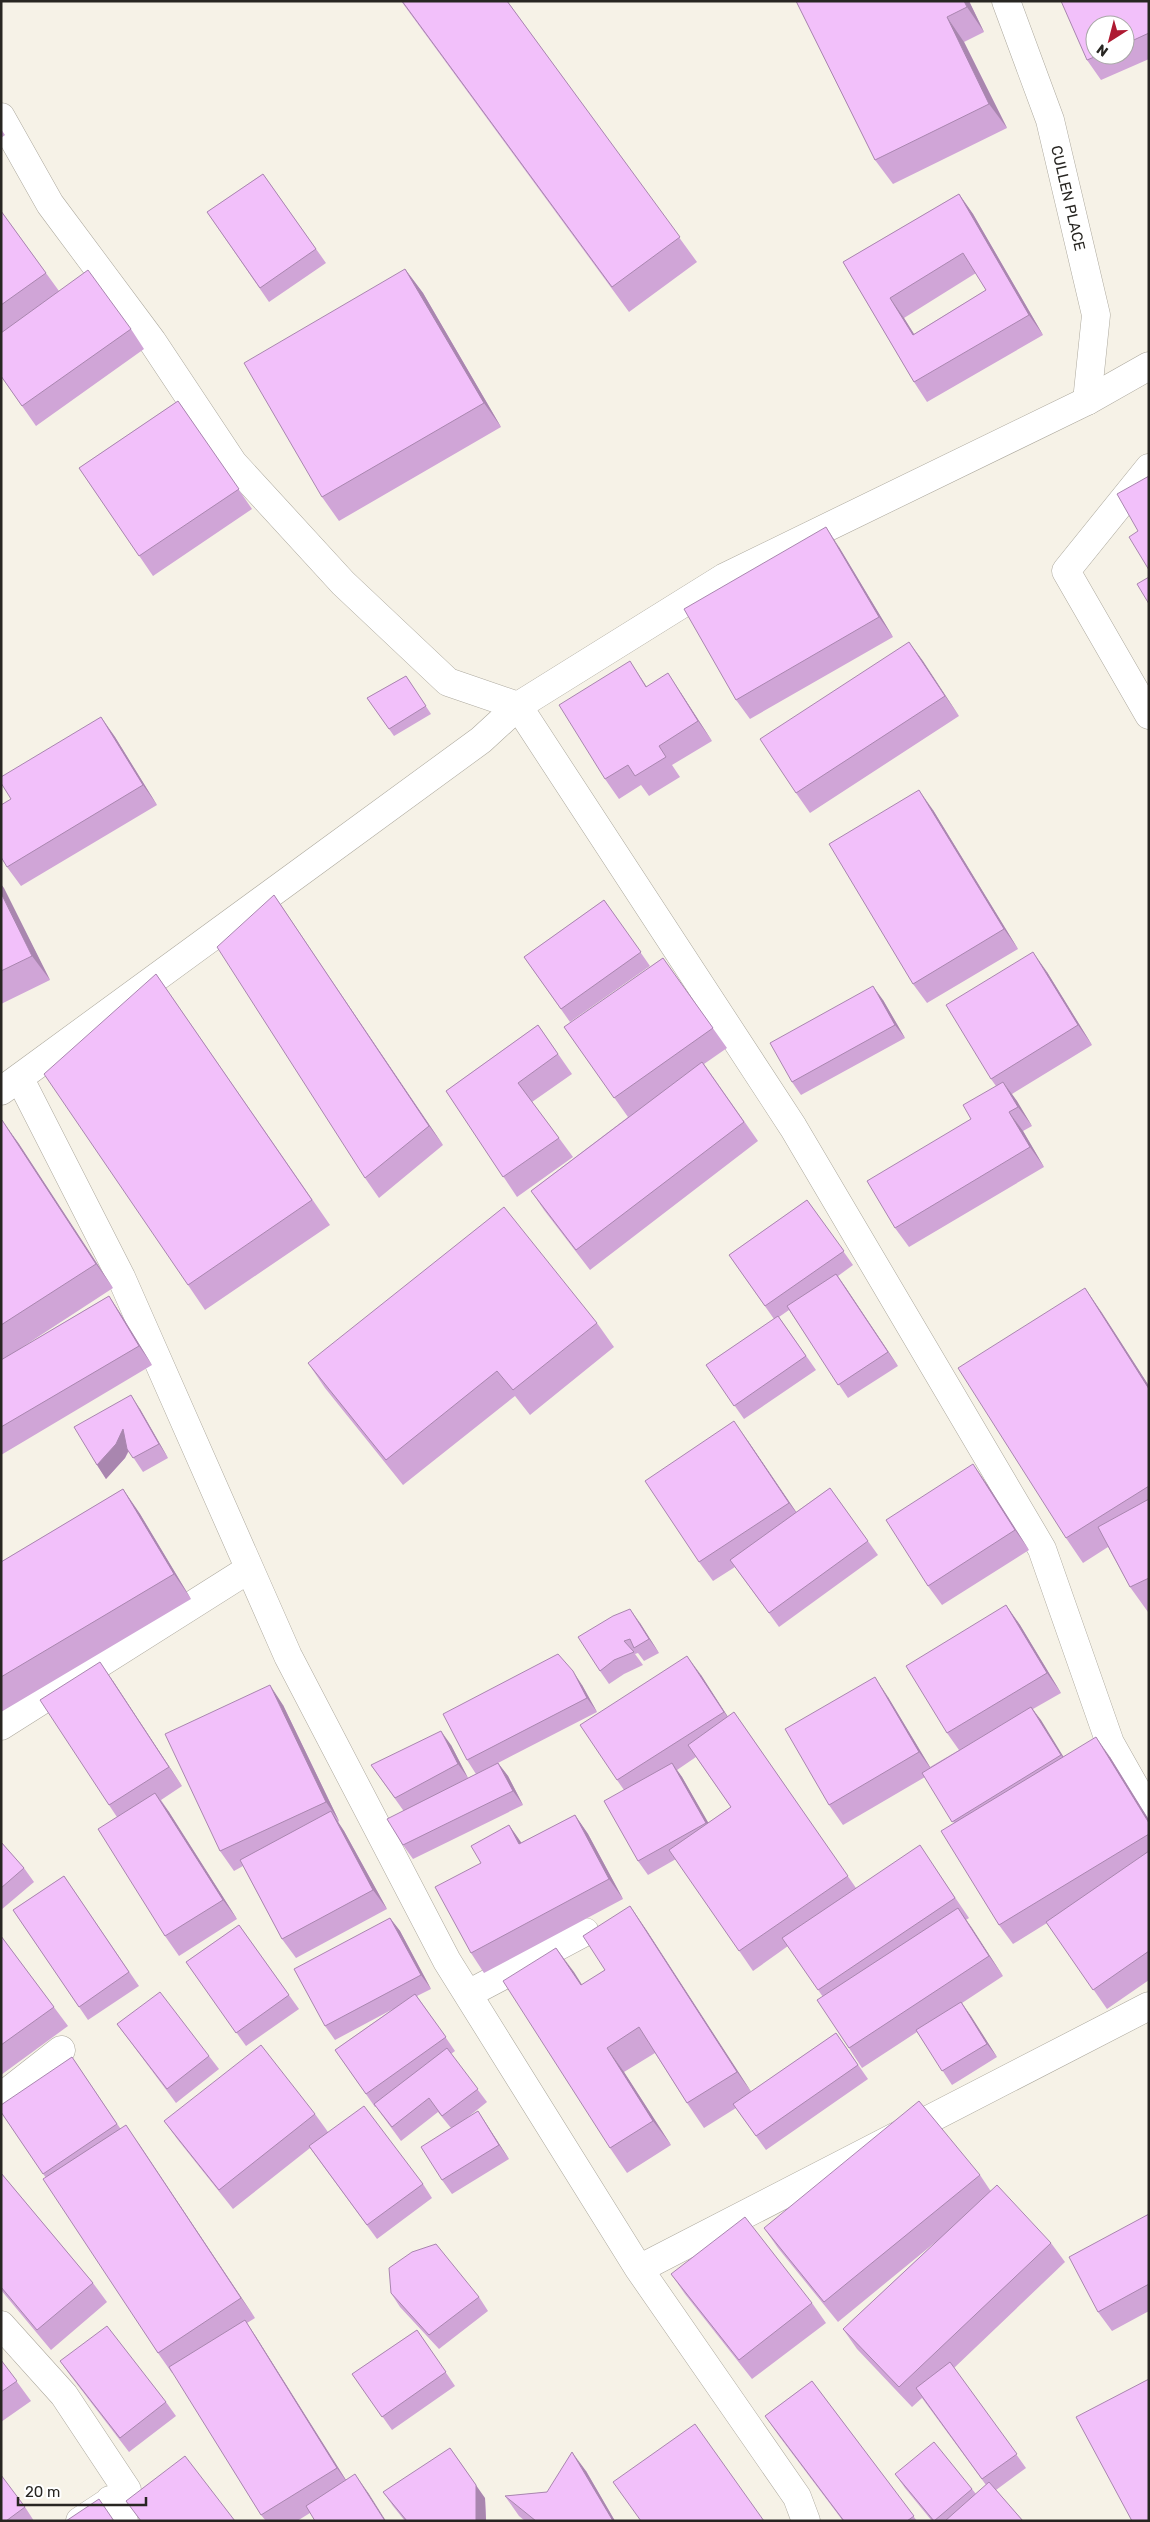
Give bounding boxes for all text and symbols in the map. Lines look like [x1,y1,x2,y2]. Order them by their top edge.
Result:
north arrow [1085,15,1135,65]
text: N [1094,40,1112,60]
street label: CULLEN PLACE [1047,144,1089,252]
scale bar [18,2474,145,2506]
text: 20 m [25,2483,60,2501]

